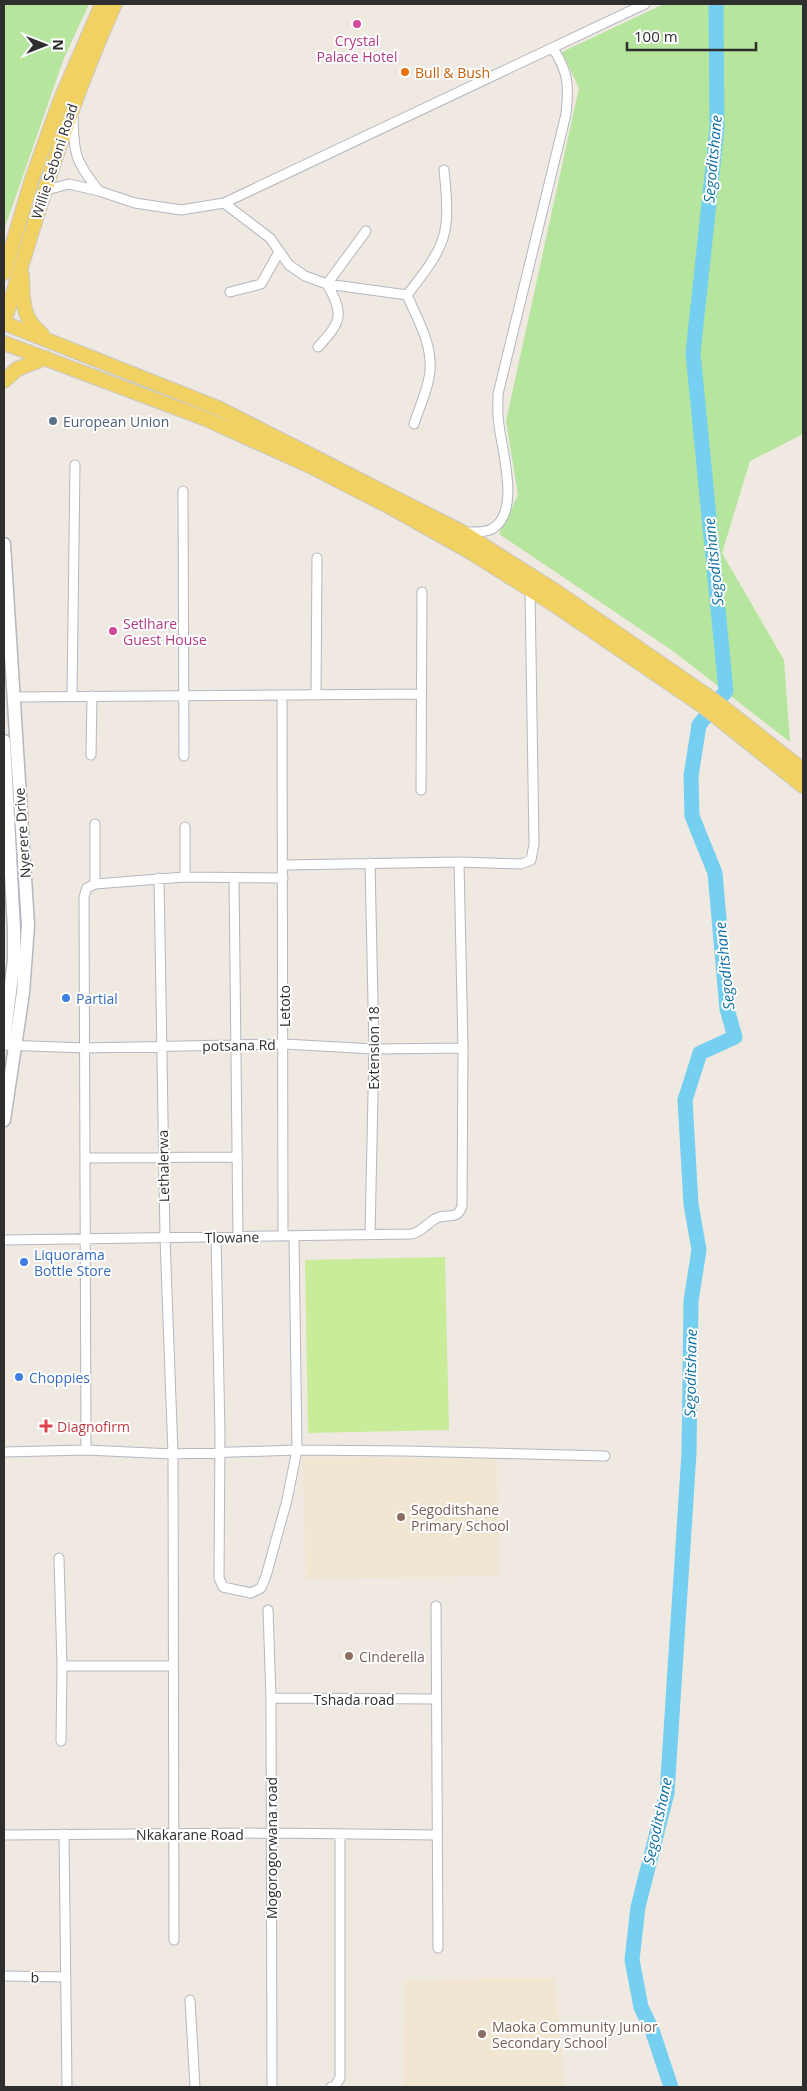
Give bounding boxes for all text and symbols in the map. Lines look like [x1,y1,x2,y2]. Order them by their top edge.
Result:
marker: Crystal Palace Hotel [351,18,363,30]
north arrow [20,20,70,70]
scale bar [627,20,756,52]
text: 100 m [634,26,678,46]
place label: Crystal Palace Hotel [317,31,397,66]
text: N [49,39,68,51]
place label: Bull & Bush [415,63,490,82]
marker: Bull & Bush [399,66,411,78]
street label: Willie Seboni Road [26,101,82,221]
water label: Segoditshane [698,114,726,204]
place label: European Union [63,412,169,431]
marker: European Union [47,415,59,427]
water label: Segoditshane [698,516,728,607]
place label: Setlhare Guest House [123,614,207,649]
marker: Setlhare Guest House [107,625,119,637]
street label: Nyerere Drive [9,787,35,879]
water label: Segoditshane [709,920,739,1011]
street label: Letoto [275,985,294,1027]
place label: Partial [76,989,118,1008]
marker: Partial [60,992,72,1004]
street label: Extension 18 [364,1006,383,1090]
street label: potsana Rd [202,1035,276,1055]
street label: Lethalerwa [153,1130,173,1202]
street label: Tlowane [204,1227,260,1247]
place label: Liquorama Bottle Store [34,1245,111,1280]
marker: Liquorama Bottle Store [18,1256,30,1268]
water label: Segoditshane [679,1328,701,1417]
place label: Choppies [29,1368,90,1387]
marker: Choppies [13,1371,25,1383]
place label: Diagnofirm [57,1417,130,1436]
marker: Diagnofirm [39,1419,53,1433]
place label: Segoditshane Primary School [411,1500,509,1535]
marker: Segoditshane Primary School [395,1511,407,1523]
place label: Cinderella [359,1647,425,1666]
marker: Cinderella [343,1650,355,1662]
street label: Tshada road [313,1690,395,1709]
water label: Segoditshane [638,1775,676,1866]
street label: Mogorogorwana road [262,1777,281,1919]
street label: Nkakarane Road [136,1825,244,1844]
street label: b [31,1967,39,1987]
place label: Maoka Community Junior Secondary School [492,2017,658,2052]
marker: Maoka Community Junior Secondary School [476,2028,488,2040]

